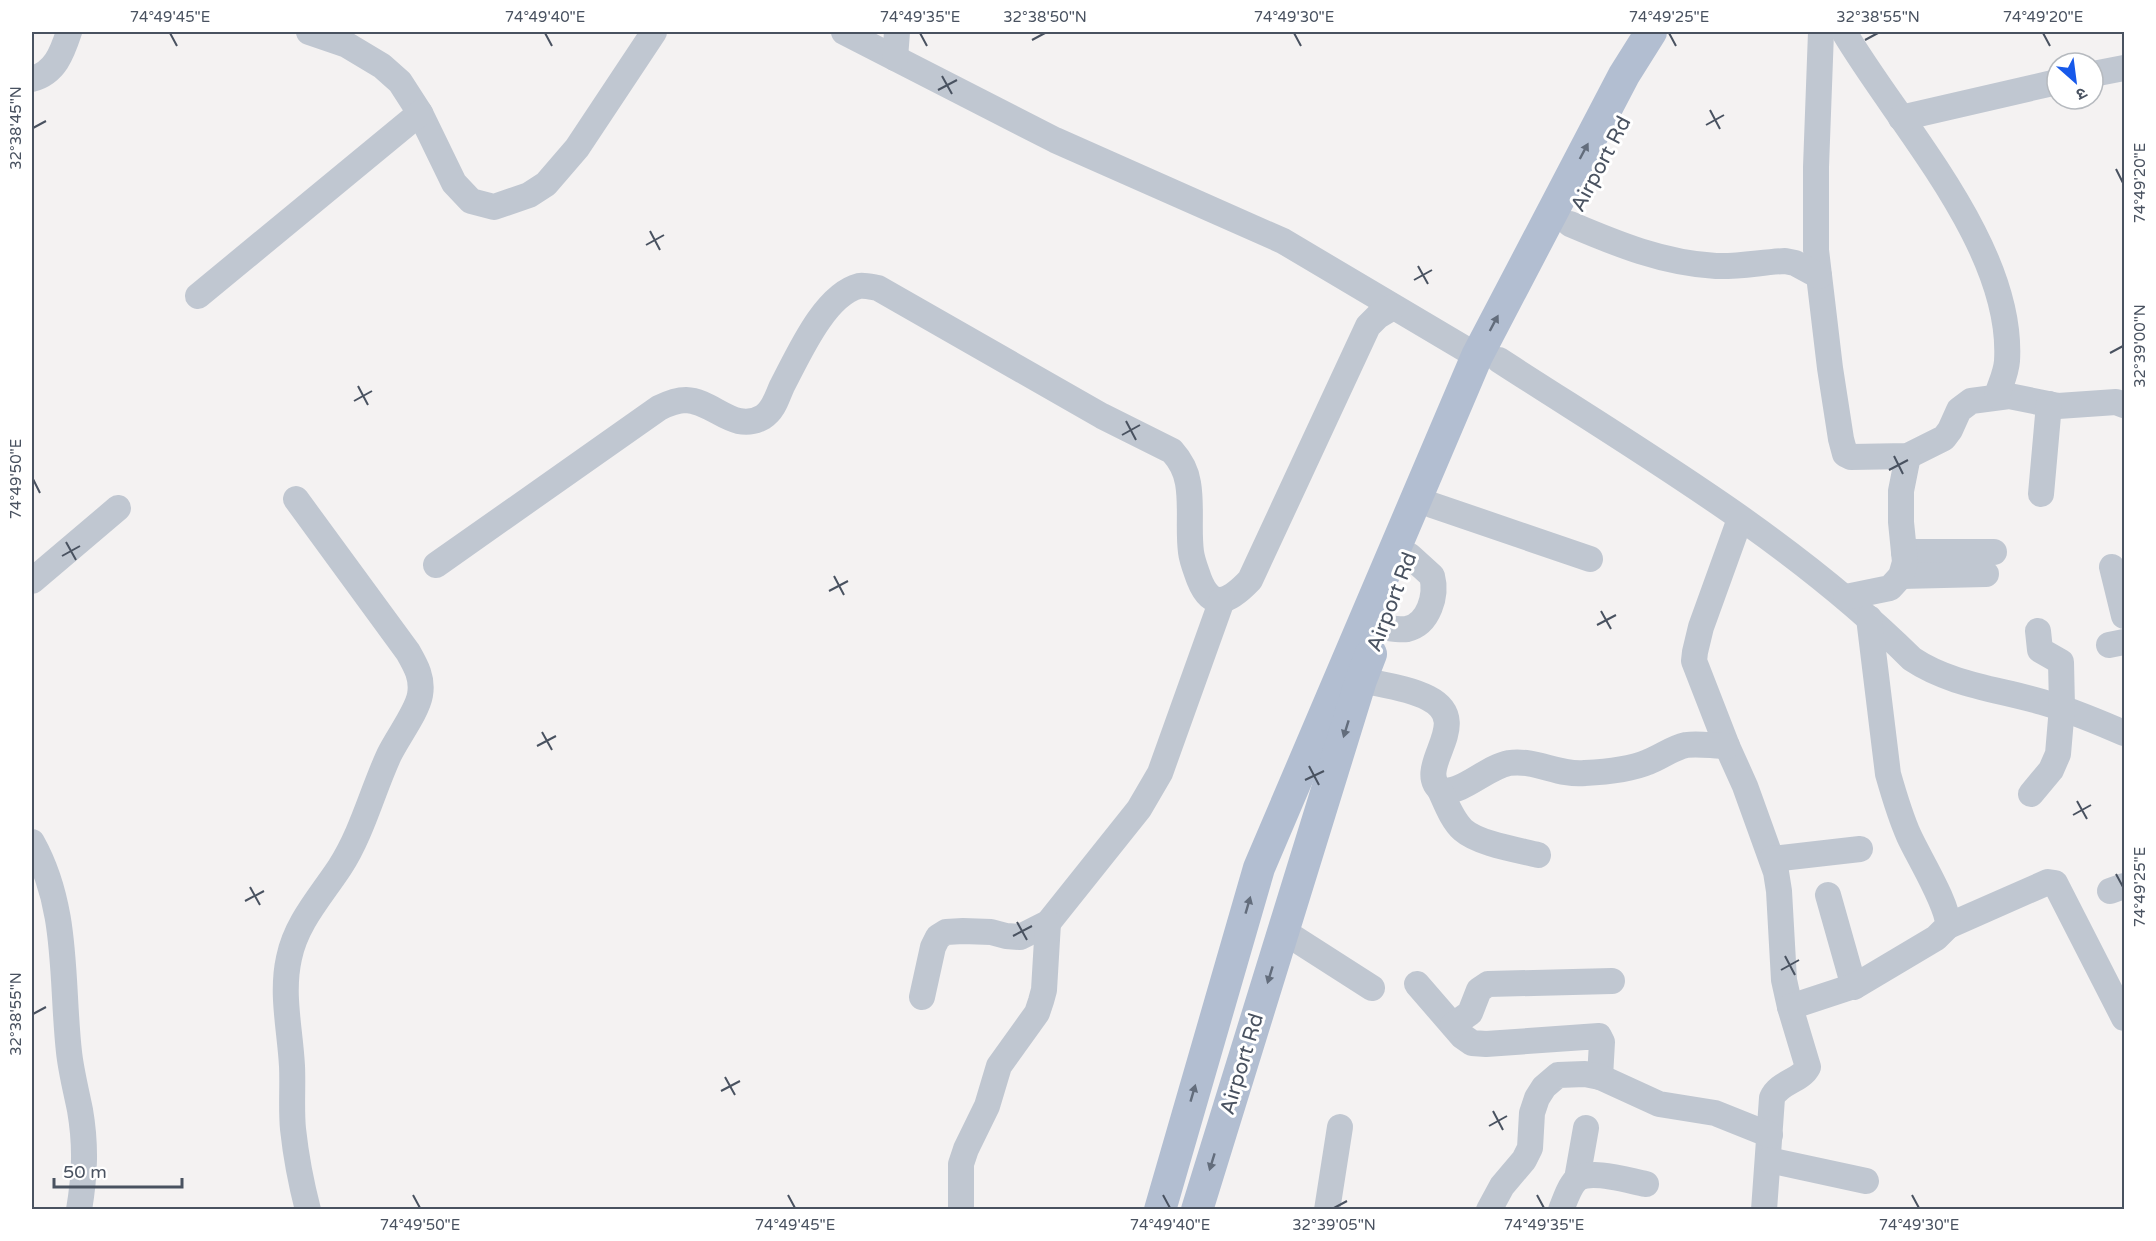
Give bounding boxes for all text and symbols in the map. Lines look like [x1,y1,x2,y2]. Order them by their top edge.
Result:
text: 74°49'45"E [130,8,210,26]
text: 74°49'40"E [505,8,585,26]
text: 74°49'35"E [880,8,960,26]
text: 32°38'50"N [1003,8,1087,26]
text: 74°49'30"E [1254,8,1334,26]
text: 74°49'25"E [1629,8,1709,26]
text: 32°38'55"N [1836,8,1920,26]
text: 74°49'20"E [2003,8,2083,26]
north arrow [2045,51,2105,111]
text: उ [2072,82,2090,105]
text: 32°38'45"N [7,86,25,170]
street label: Airport Rd [1565,112,1637,216]
one-way arrow [1579,142,1589,159]
text: 74°49'20"E [2131,143,2149,223]
text: 32°39'00"N [2131,304,2149,388]
one-way arrow [1489,315,1498,332]
text: 74°49'50"E [7,439,25,519]
street label: Airport Rd [1362,549,1422,655]
one-way arrow [1341,720,1350,738]
text: 74°49'25"E [2131,847,2149,927]
one-way arrow [1244,896,1253,914]
one-way arrow [1265,966,1274,984]
text: 32°38'55"N [7,972,25,1056]
street label: Airport Rd [1215,1010,1269,1118]
one-way arrow [1189,1084,1198,1102]
scale bar [54,1151,182,1189]
one-way arrow [1207,1153,1216,1171]
text: 50 m [63,1161,107,1183]
text: 74°49'50"E [380,1216,460,1234]
text: 74°49'45"E [755,1216,835,1234]
text: 74°49'40"E [1130,1216,1210,1234]
text: 32°39'05"N [1292,1216,1376,1234]
text: 74°49'35"E [1504,1216,1584,1234]
text: 74°49'30"E [1879,1216,1959,1234]

